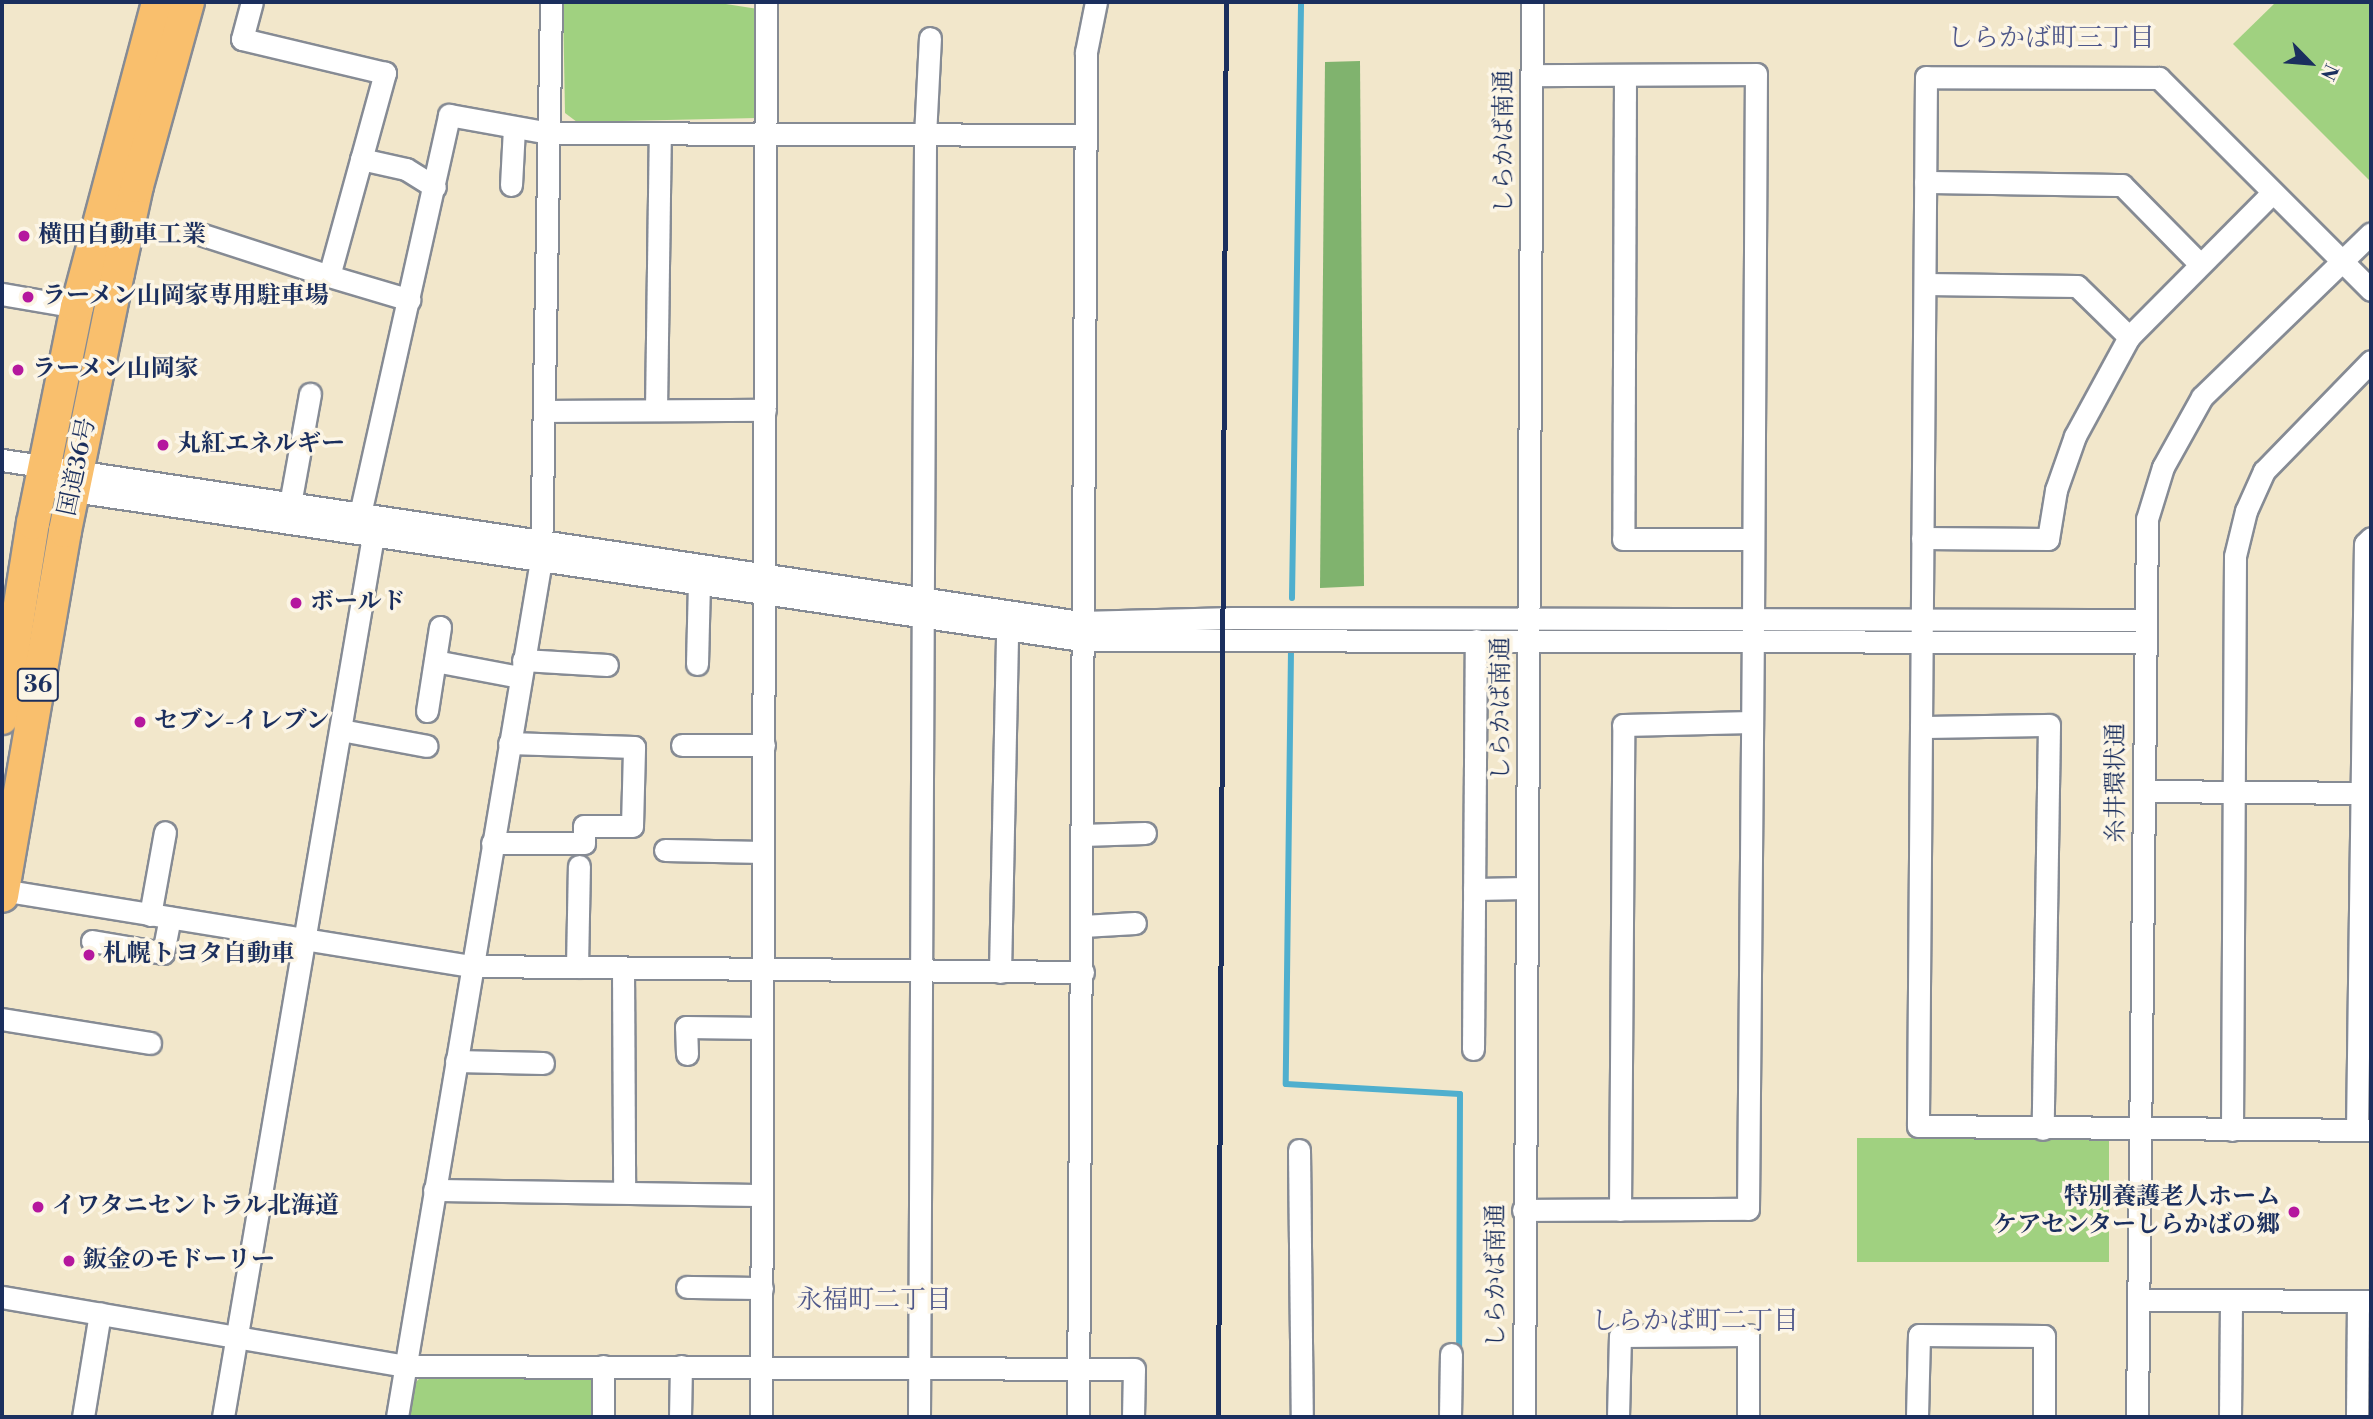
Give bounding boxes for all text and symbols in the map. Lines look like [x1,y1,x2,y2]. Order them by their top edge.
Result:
district label: しらかば町三丁目 [1947,23,2155,55]
north arrow [2275,28,2345,98]
text: N [2315,60,2343,84]
street label: しらかば南通 [1491,70,1519,214]
place label: 横田自動車工業 [38,222,206,250]
marker: 横田自動車工業 [16,228,32,244]
place label: ラーメン山岡家専用駐車場 [42,283,330,311]
marker: ラーメン山岡家専用駐車場 [20,289,36,305]
place label: ラーメン山岡家 [32,356,200,384]
marker: ラーメン山岡家 [10,362,26,378]
street label: 国道36号 [54,415,102,519]
place label: 丸紅エネルギー [177,431,345,459]
marker: 丸紅エネルギー [155,437,171,453]
place label: ボールド [310,589,406,617]
marker: ボールド [288,595,304,611]
street label: しらかば南通 [1488,637,1516,781]
road number: 36 [15,666,61,705]
place label: セブン-イレブン [154,708,331,736]
marker: セブン-イレブン [132,714,148,730]
street label: 糸井環状通 [2103,723,2131,843]
place label: 札幌トヨタ自動車 [103,941,295,969]
marker: 札幌トヨタ自動車 [81,947,97,963]
place label: 特別養護老人ホーム ケアセンターしらかばの郷 [1992,1184,2280,1240]
place label: イワタニセントラル北海道 [52,1193,340,1221]
marker: イワタニセントラル北海道 [30,1199,46,1215]
street label: しらかば南通 [1483,1204,1511,1348]
marker: 特別養護老人ホーム ケアセンターしらかばの郷 [2286,1204,2302,1220]
place label: 鈑金のモドーリー [83,1247,275,1275]
marker: 鈑金のモドーリー [61,1253,77,1269]
district label: 永福町二丁目 [796,1285,952,1317]
district label: しらかば町二丁目 [1591,1306,1799,1338]

